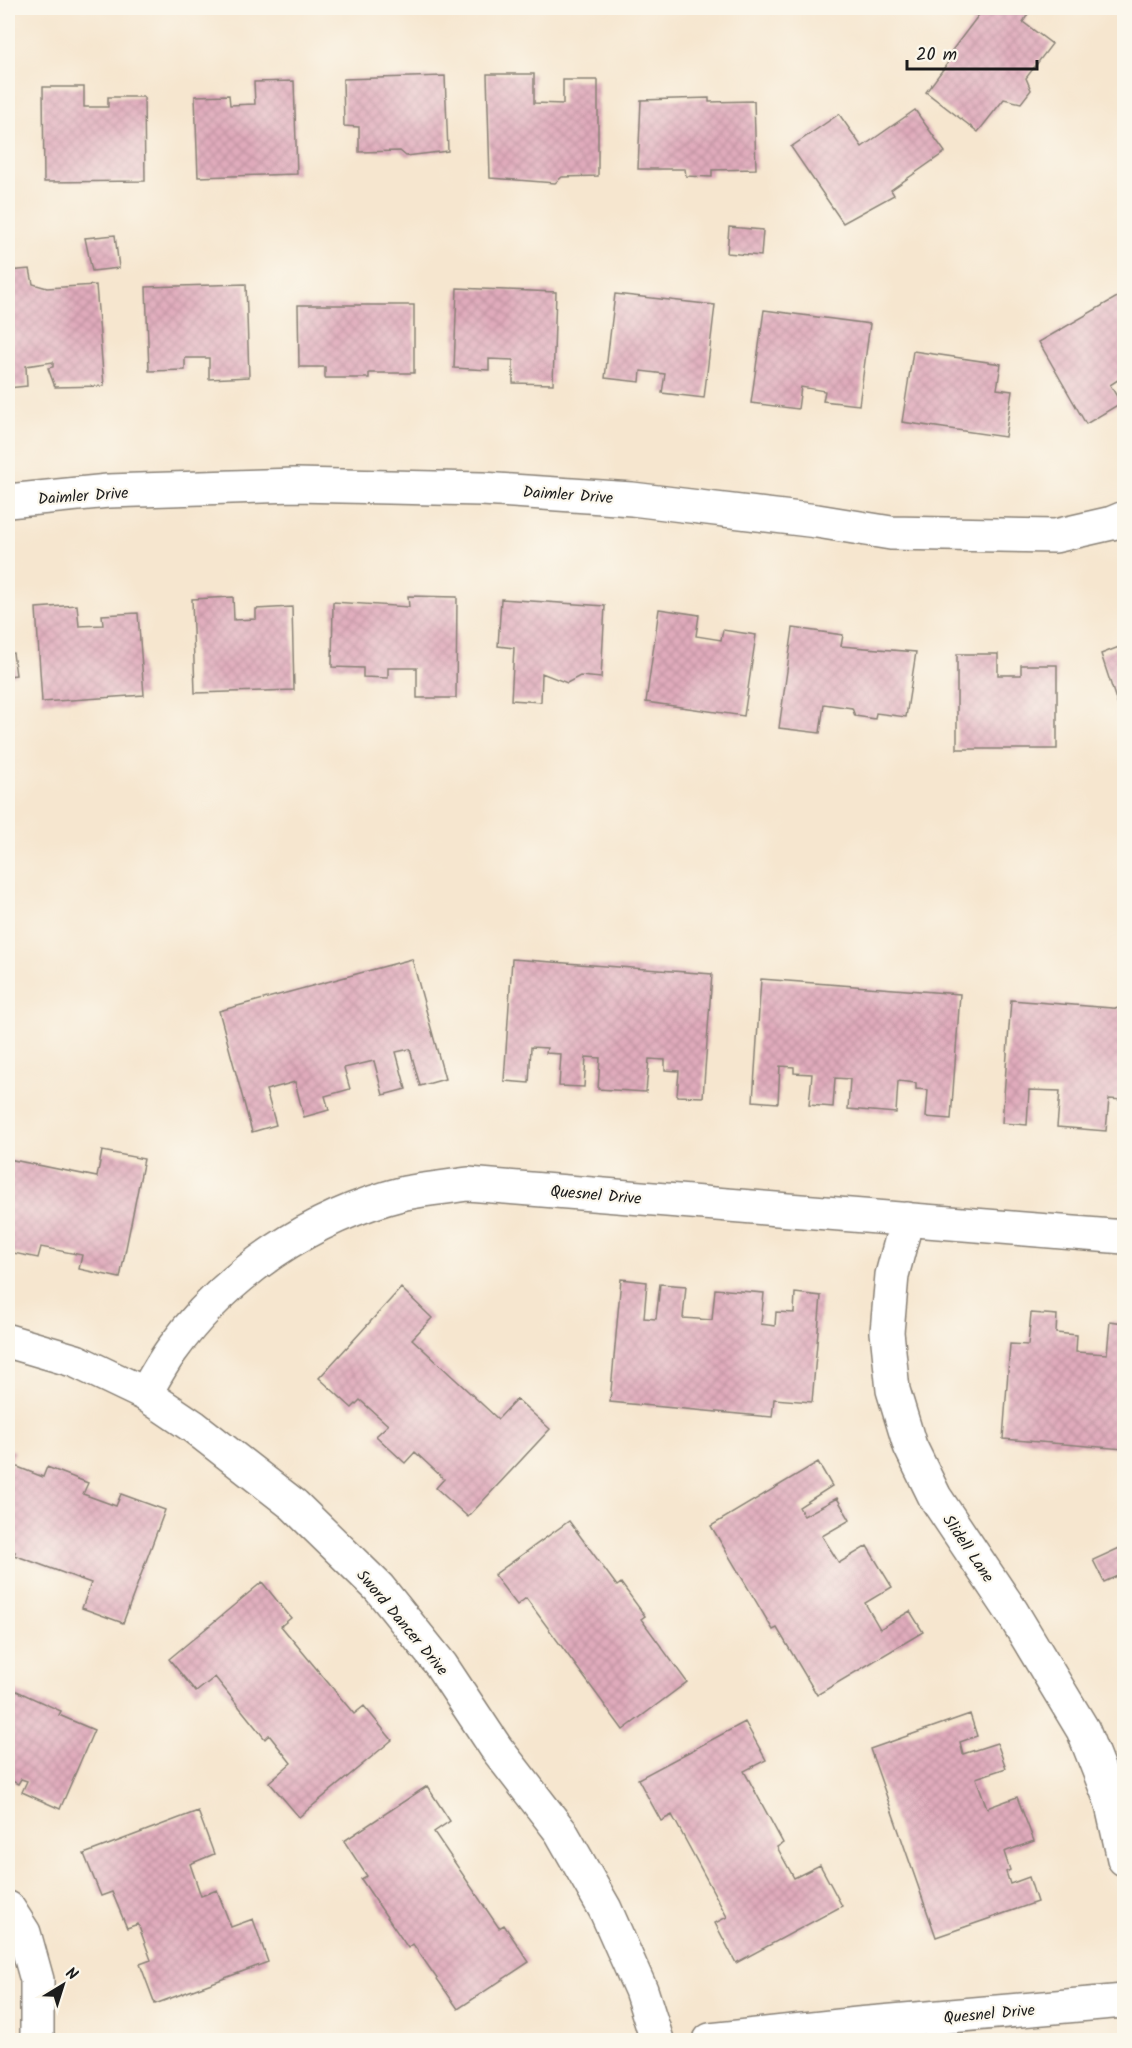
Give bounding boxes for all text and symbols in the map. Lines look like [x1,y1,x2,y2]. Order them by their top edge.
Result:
scale bar [907,33,1038,71]
text: 20 m [916,41,957,70]
street label: Daimler Drive [522,480,614,511]
street label: Daimler Drive [37,481,129,512]
street label: Quesnel Drive [549,1179,642,1212]
street label: Slidell Lane [936,1510,1000,1588]
street label: Sword Dancer Drive [350,1564,454,1682]
north arrow [33,1955,93,2015]
text: N [60,1961,83,1987]
street label: Quesnel Drive [943,1998,1036,2031]

